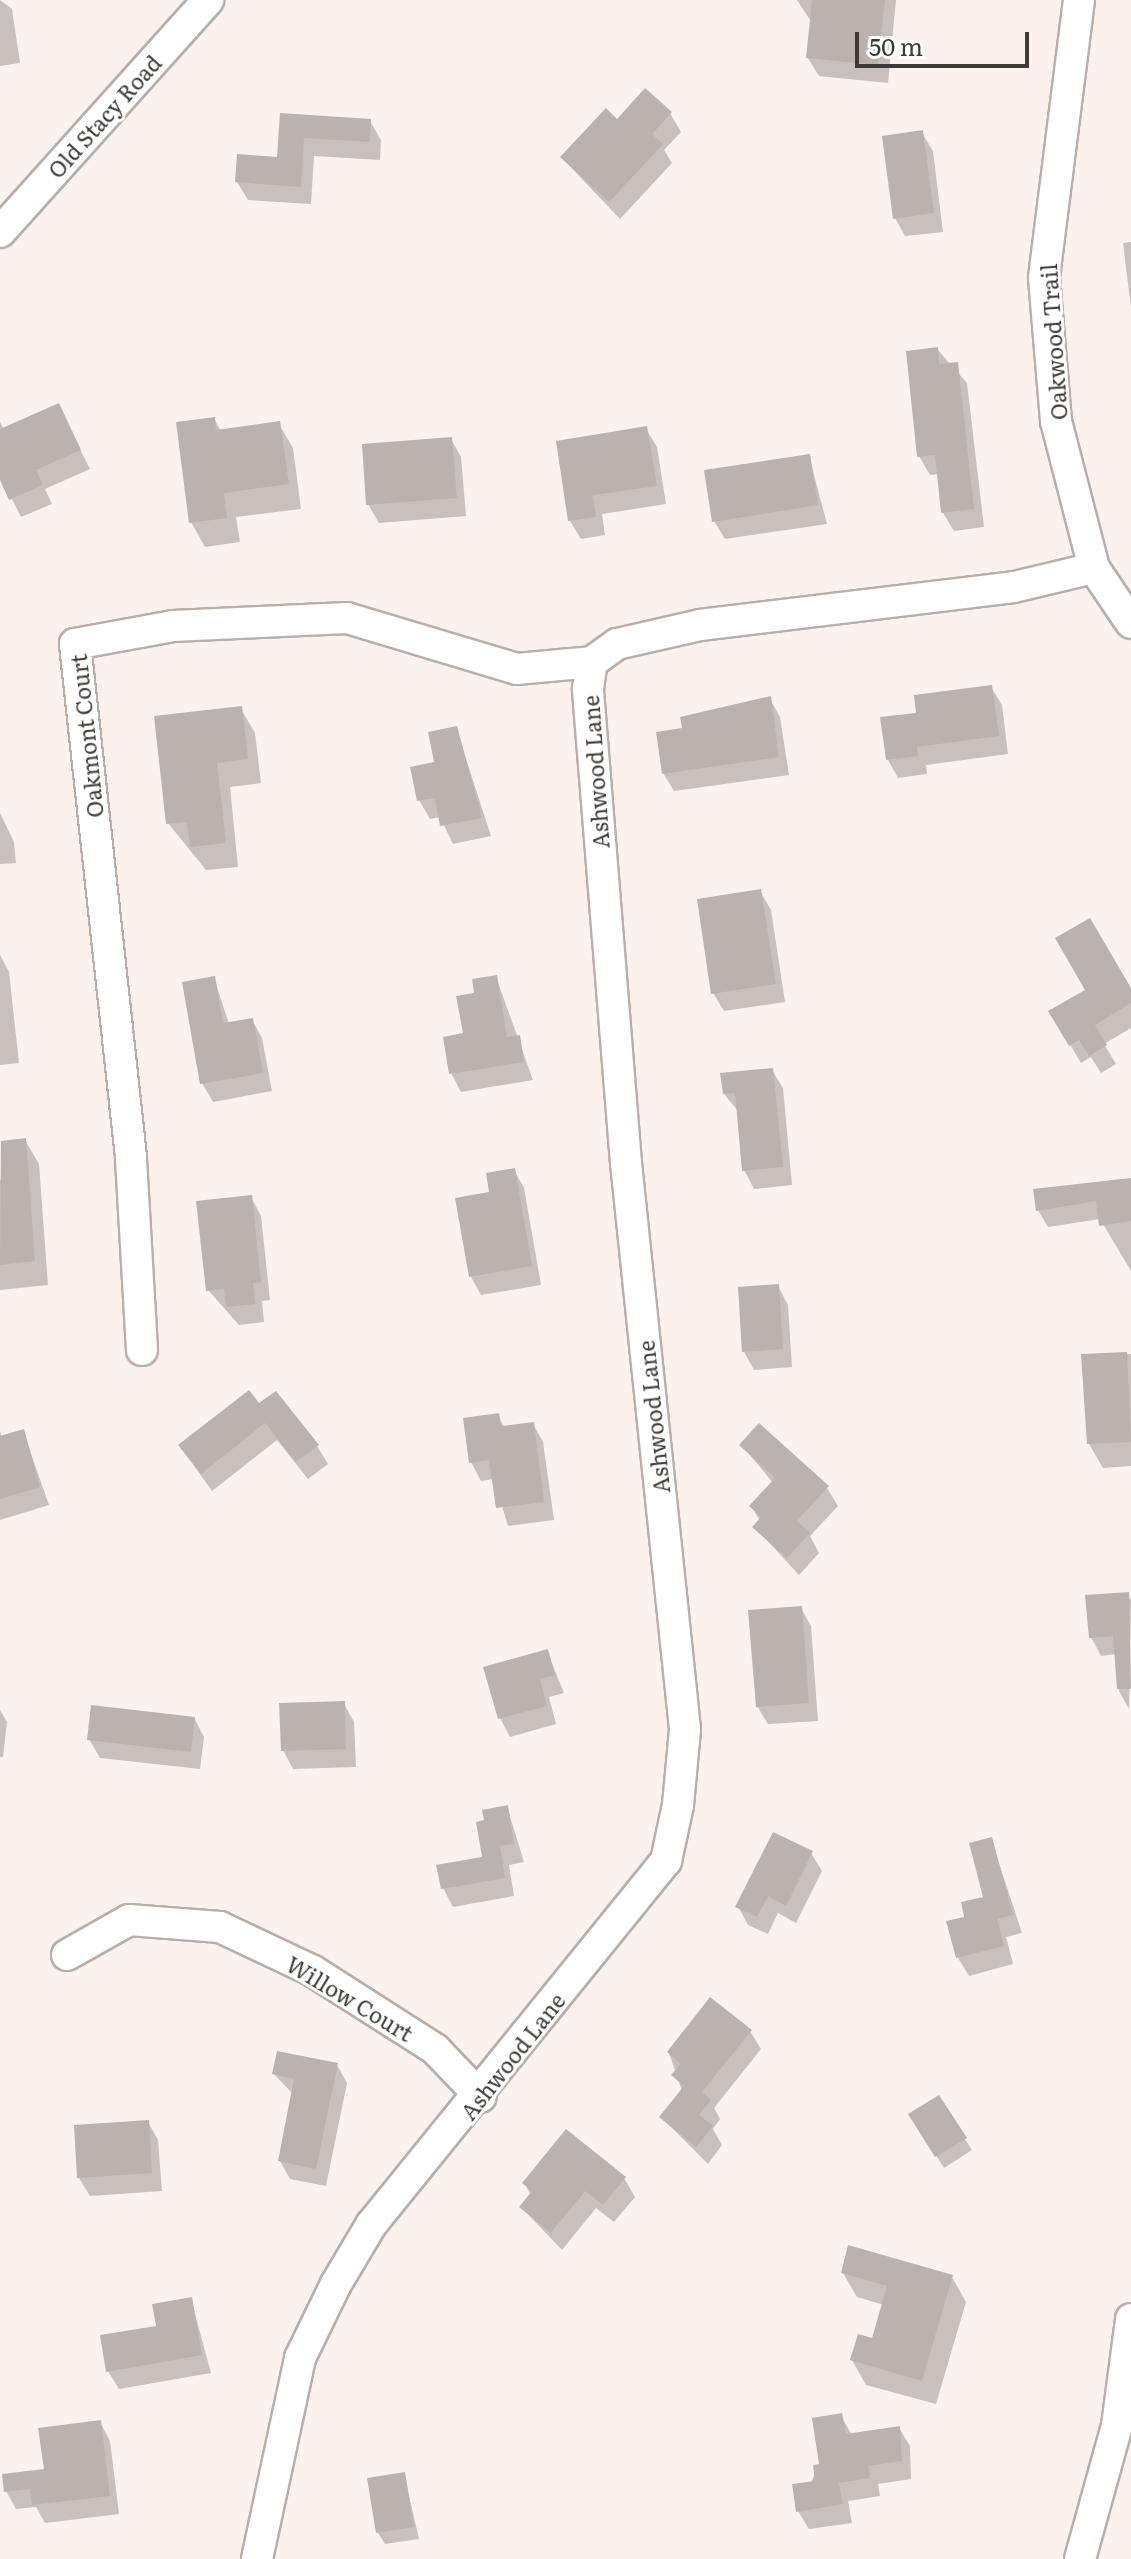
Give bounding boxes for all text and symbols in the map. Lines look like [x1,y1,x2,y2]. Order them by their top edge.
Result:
scale bar [859,16,1033,66]
text: 50 m [869,28,923,63]
street label: Old Stacy Road [42,49,166,183]
street label: Oakwood Trail [1034,263,1072,421]
street label: Oakmont Court [64,653,108,819]
street label: Ashwood Lane [576,694,614,850]
street label: Ashwood Lane [632,1339,674,1495]
street label: Willow Court [282,1950,418,2046]
street label: Ashwood Lane [454,1987,570,2125]

